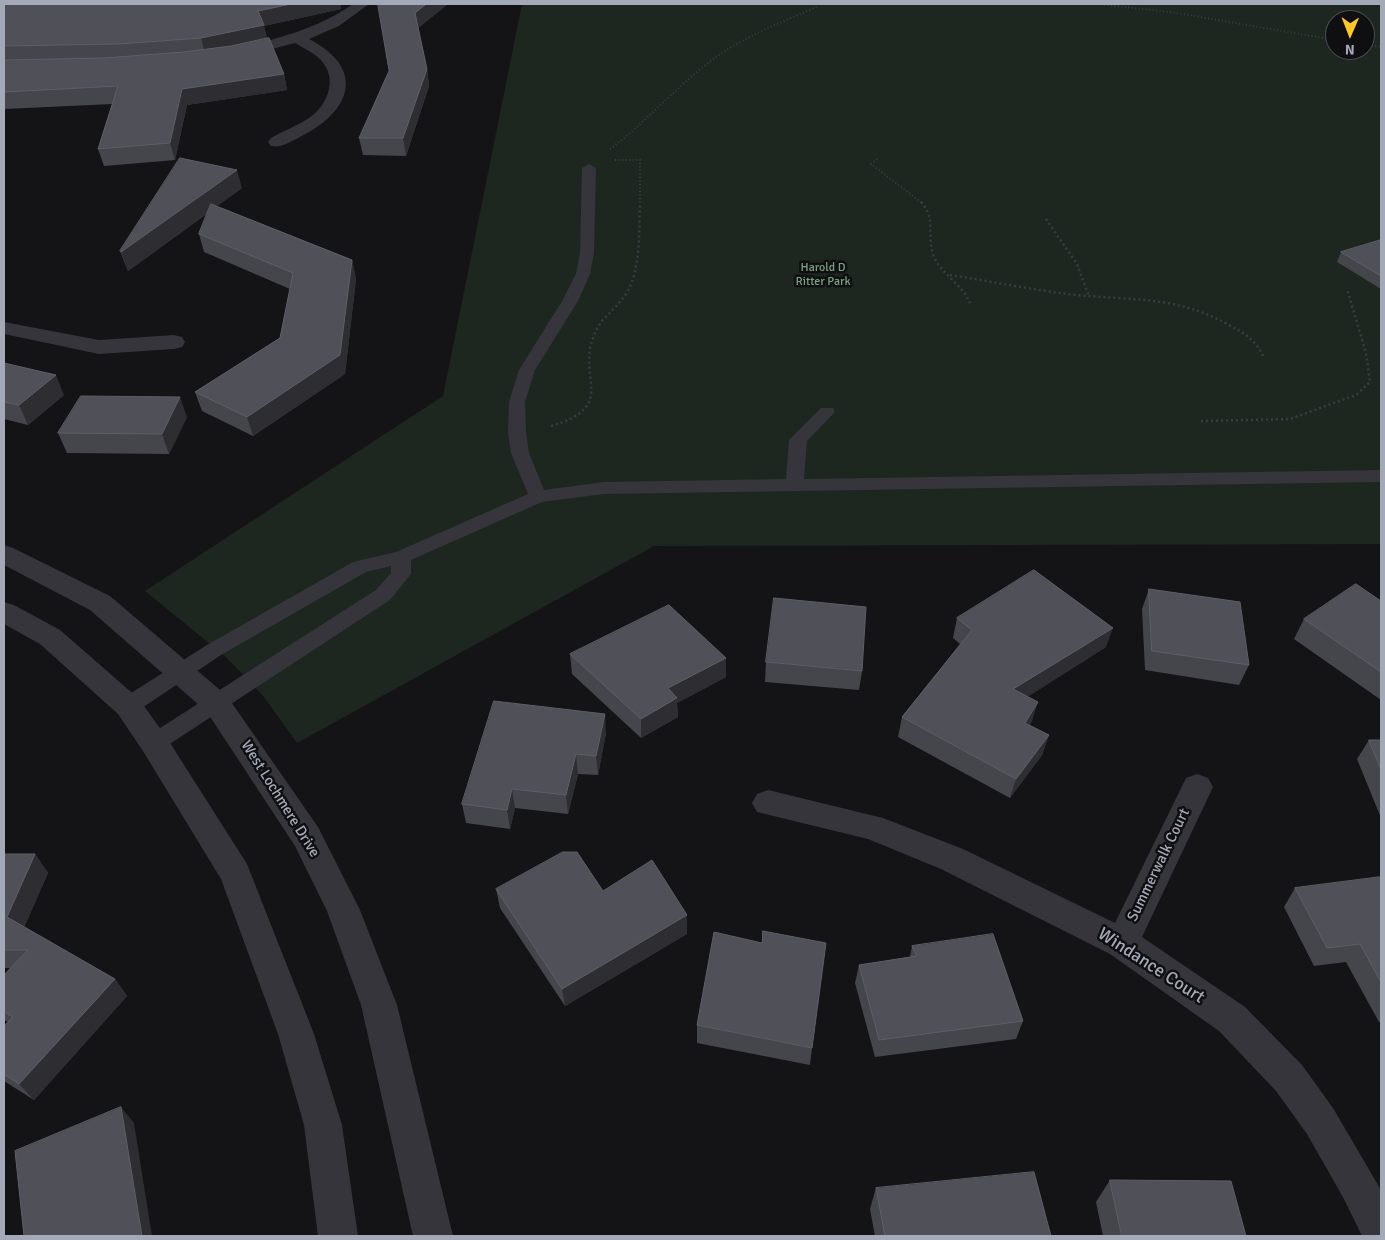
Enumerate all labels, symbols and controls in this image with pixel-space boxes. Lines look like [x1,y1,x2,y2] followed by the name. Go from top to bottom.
[1325,10,1375,60] north arrow
[1345,41,1355,58] text: N
[796,261,850,289] park label: Harold D Ritter Park
[237,737,323,861] street label: West Lochmere Drive
[1124,806,1194,924] street label: Summerwalk Court
[1094,923,1208,1009] street label: Windance Court

